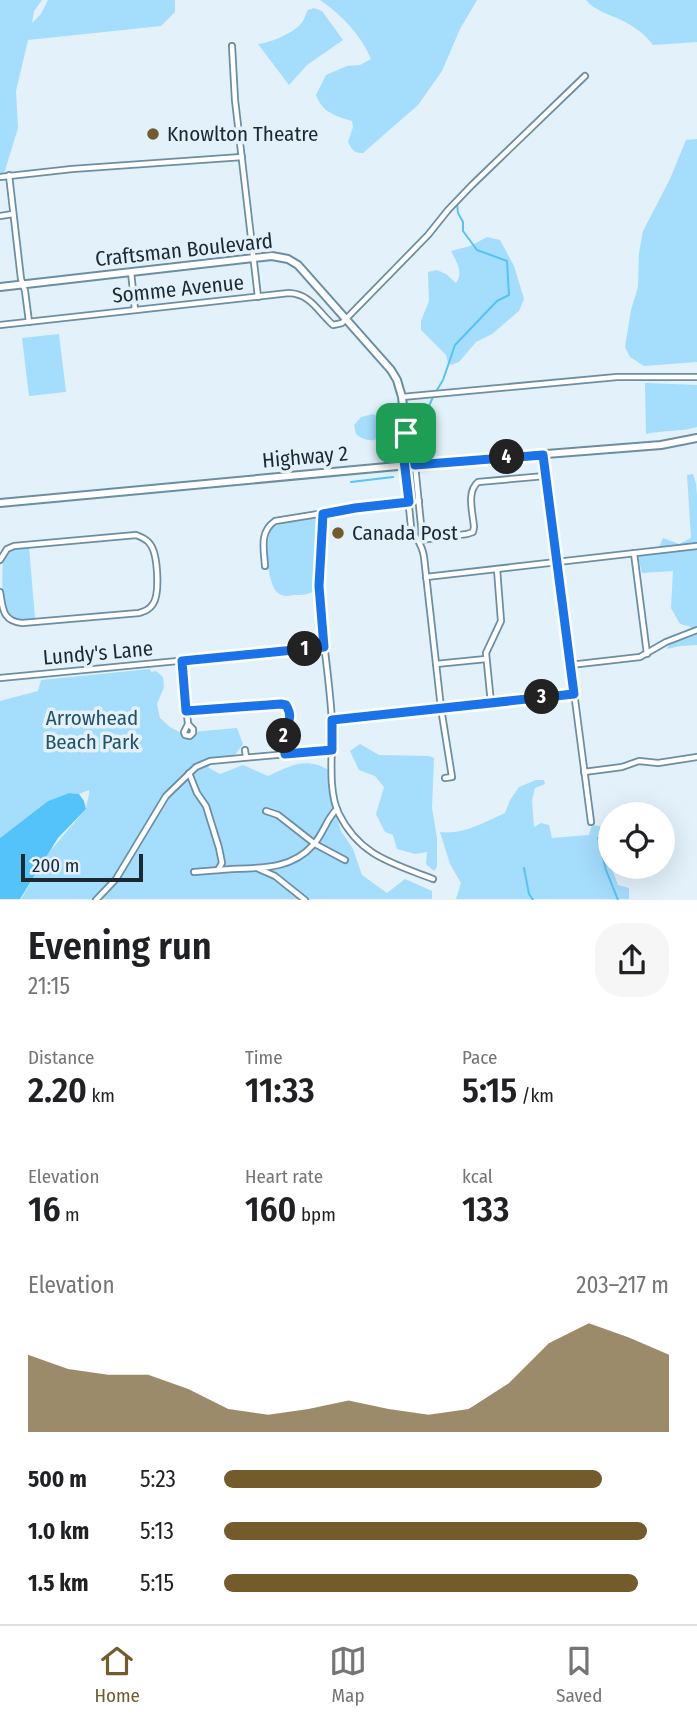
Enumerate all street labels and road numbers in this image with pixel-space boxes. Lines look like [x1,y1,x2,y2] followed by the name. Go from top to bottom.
[94,228,274,272] street label: Craftsman Boulevard
[111,269,245,309] street label: Somme Avenue
[261,440,349,474] street label: Highway 2
[42,635,154,671] street label: Lundy's Lane

